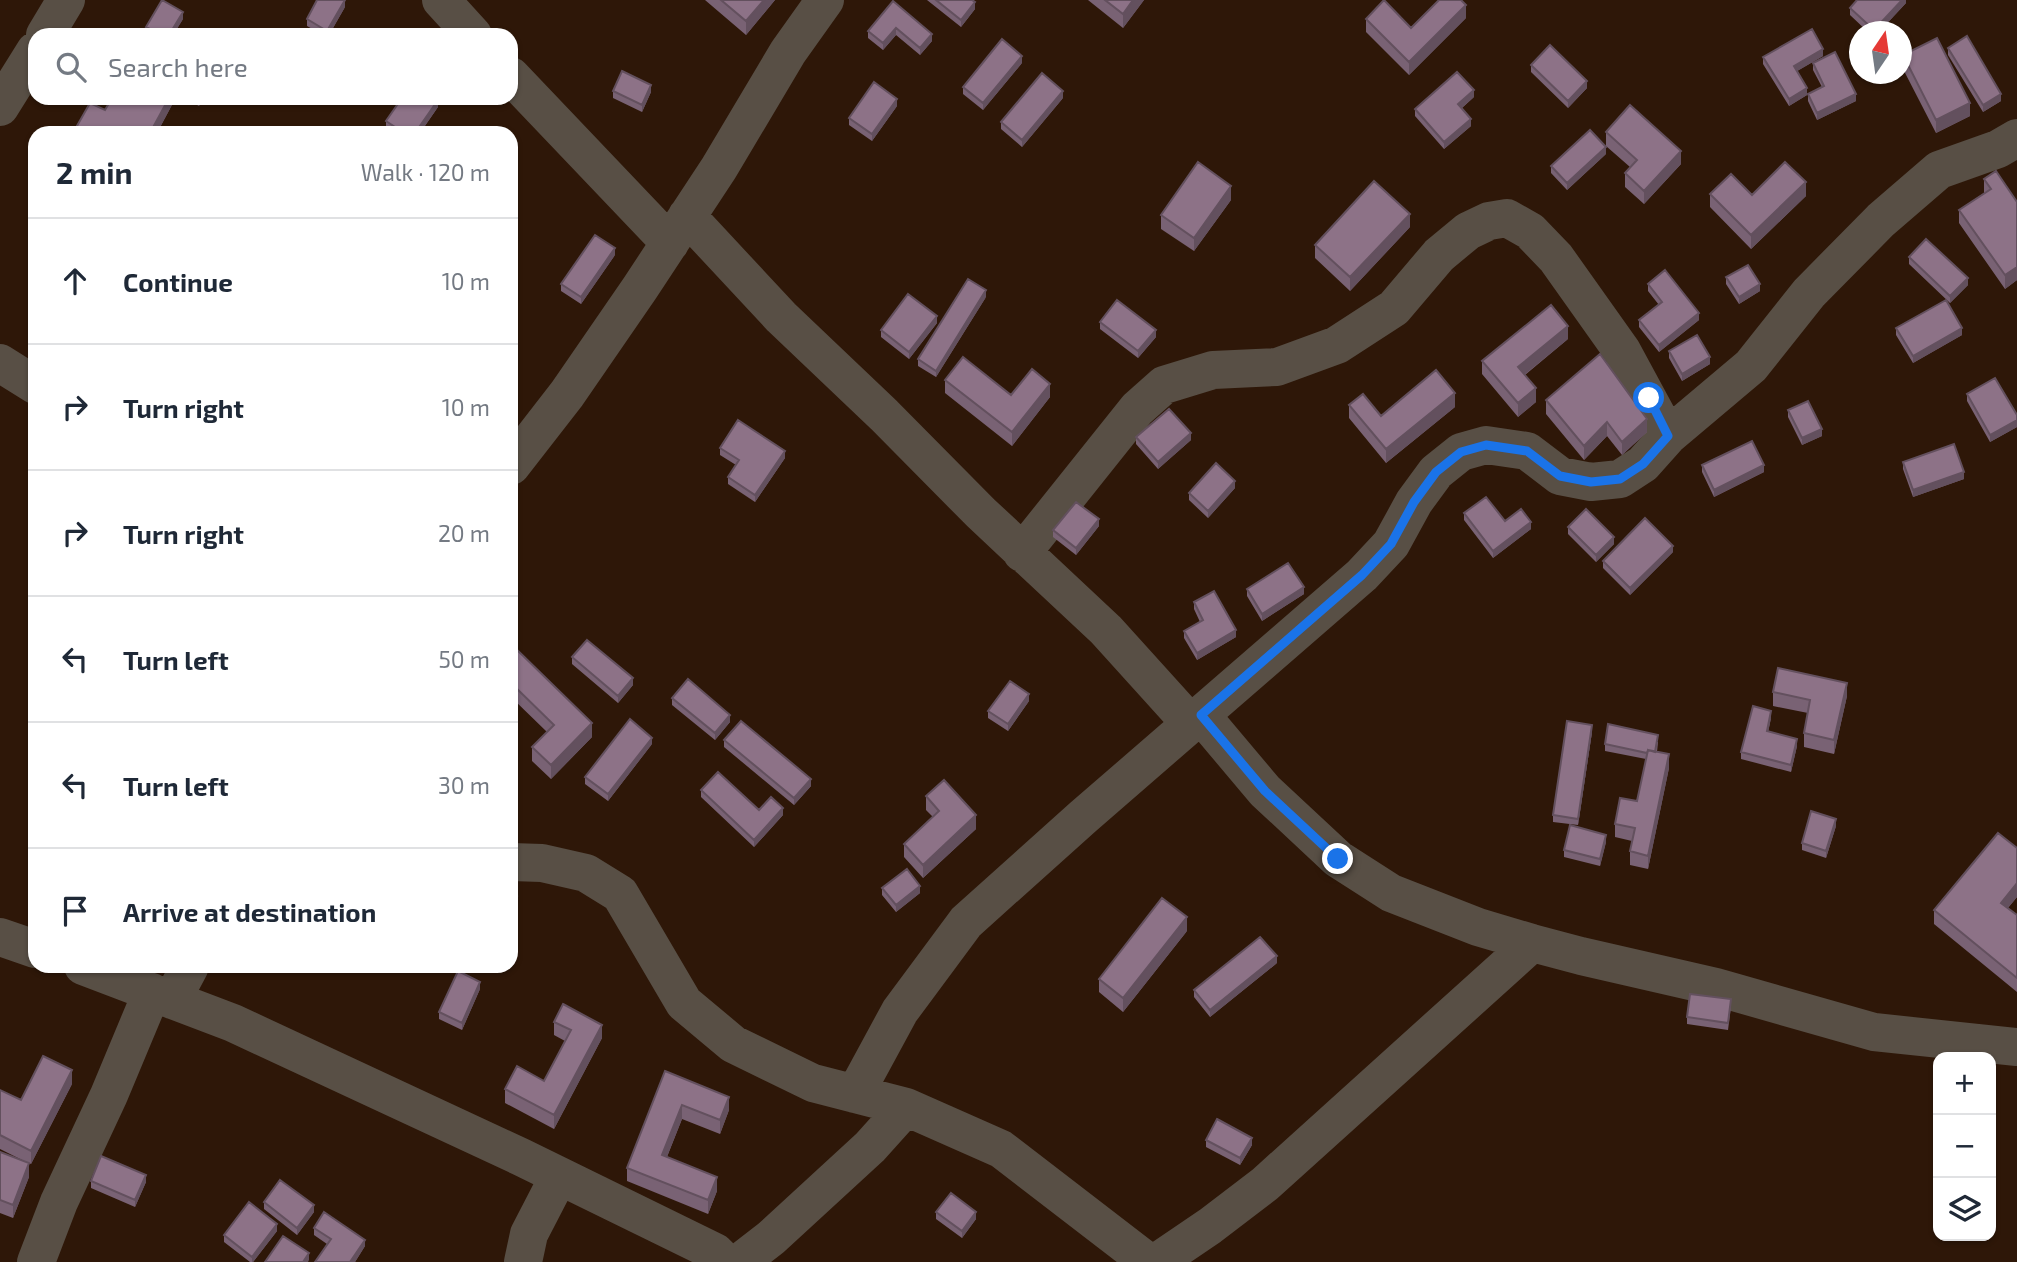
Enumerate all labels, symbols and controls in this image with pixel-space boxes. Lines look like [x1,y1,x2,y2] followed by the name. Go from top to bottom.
[1849,21,1912,84] north arrow
[28,28,518,105] search box
[52,48,90,86] icon: search
[108,51,248,82] text: Search here
[56,154,133,190] text: 2 min
[361,158,490,186] text: Walk · 120 m
[56,262,94,300] icon: ahead
[123,266,233,297] text: Continue
[442,267,490,295] text: 10 m
[1633,382,1664,413] route start
[56,388,94,426] icon: right
[123,392,244,423] text: Turn right
[442,393,490,421] text: 10 m
[56,514,94,552] icon: right
[123,518,244,549] text: Turn right
[438,519,490,547] text: 20 m
[56,640,94,678] icon: left
[123,644,229,675] text: Turn left
[439,645,490,673] text: 50 m
[56,766,94,804] icon: left
[123,770,229,801] text: Turn left
[438,771,490,799] text: 30 m
[1322,843,1353,874] route end
[56,892,94,930] icon: arrive
[123,896,376,927] text: Arrive at destination
[1933,1052,1996,1241] map controls
[1933,1052,1996,1115] button: +
[1933,1115,1996,1178] button: −
[1933,1178,1996,1241] button: layers

